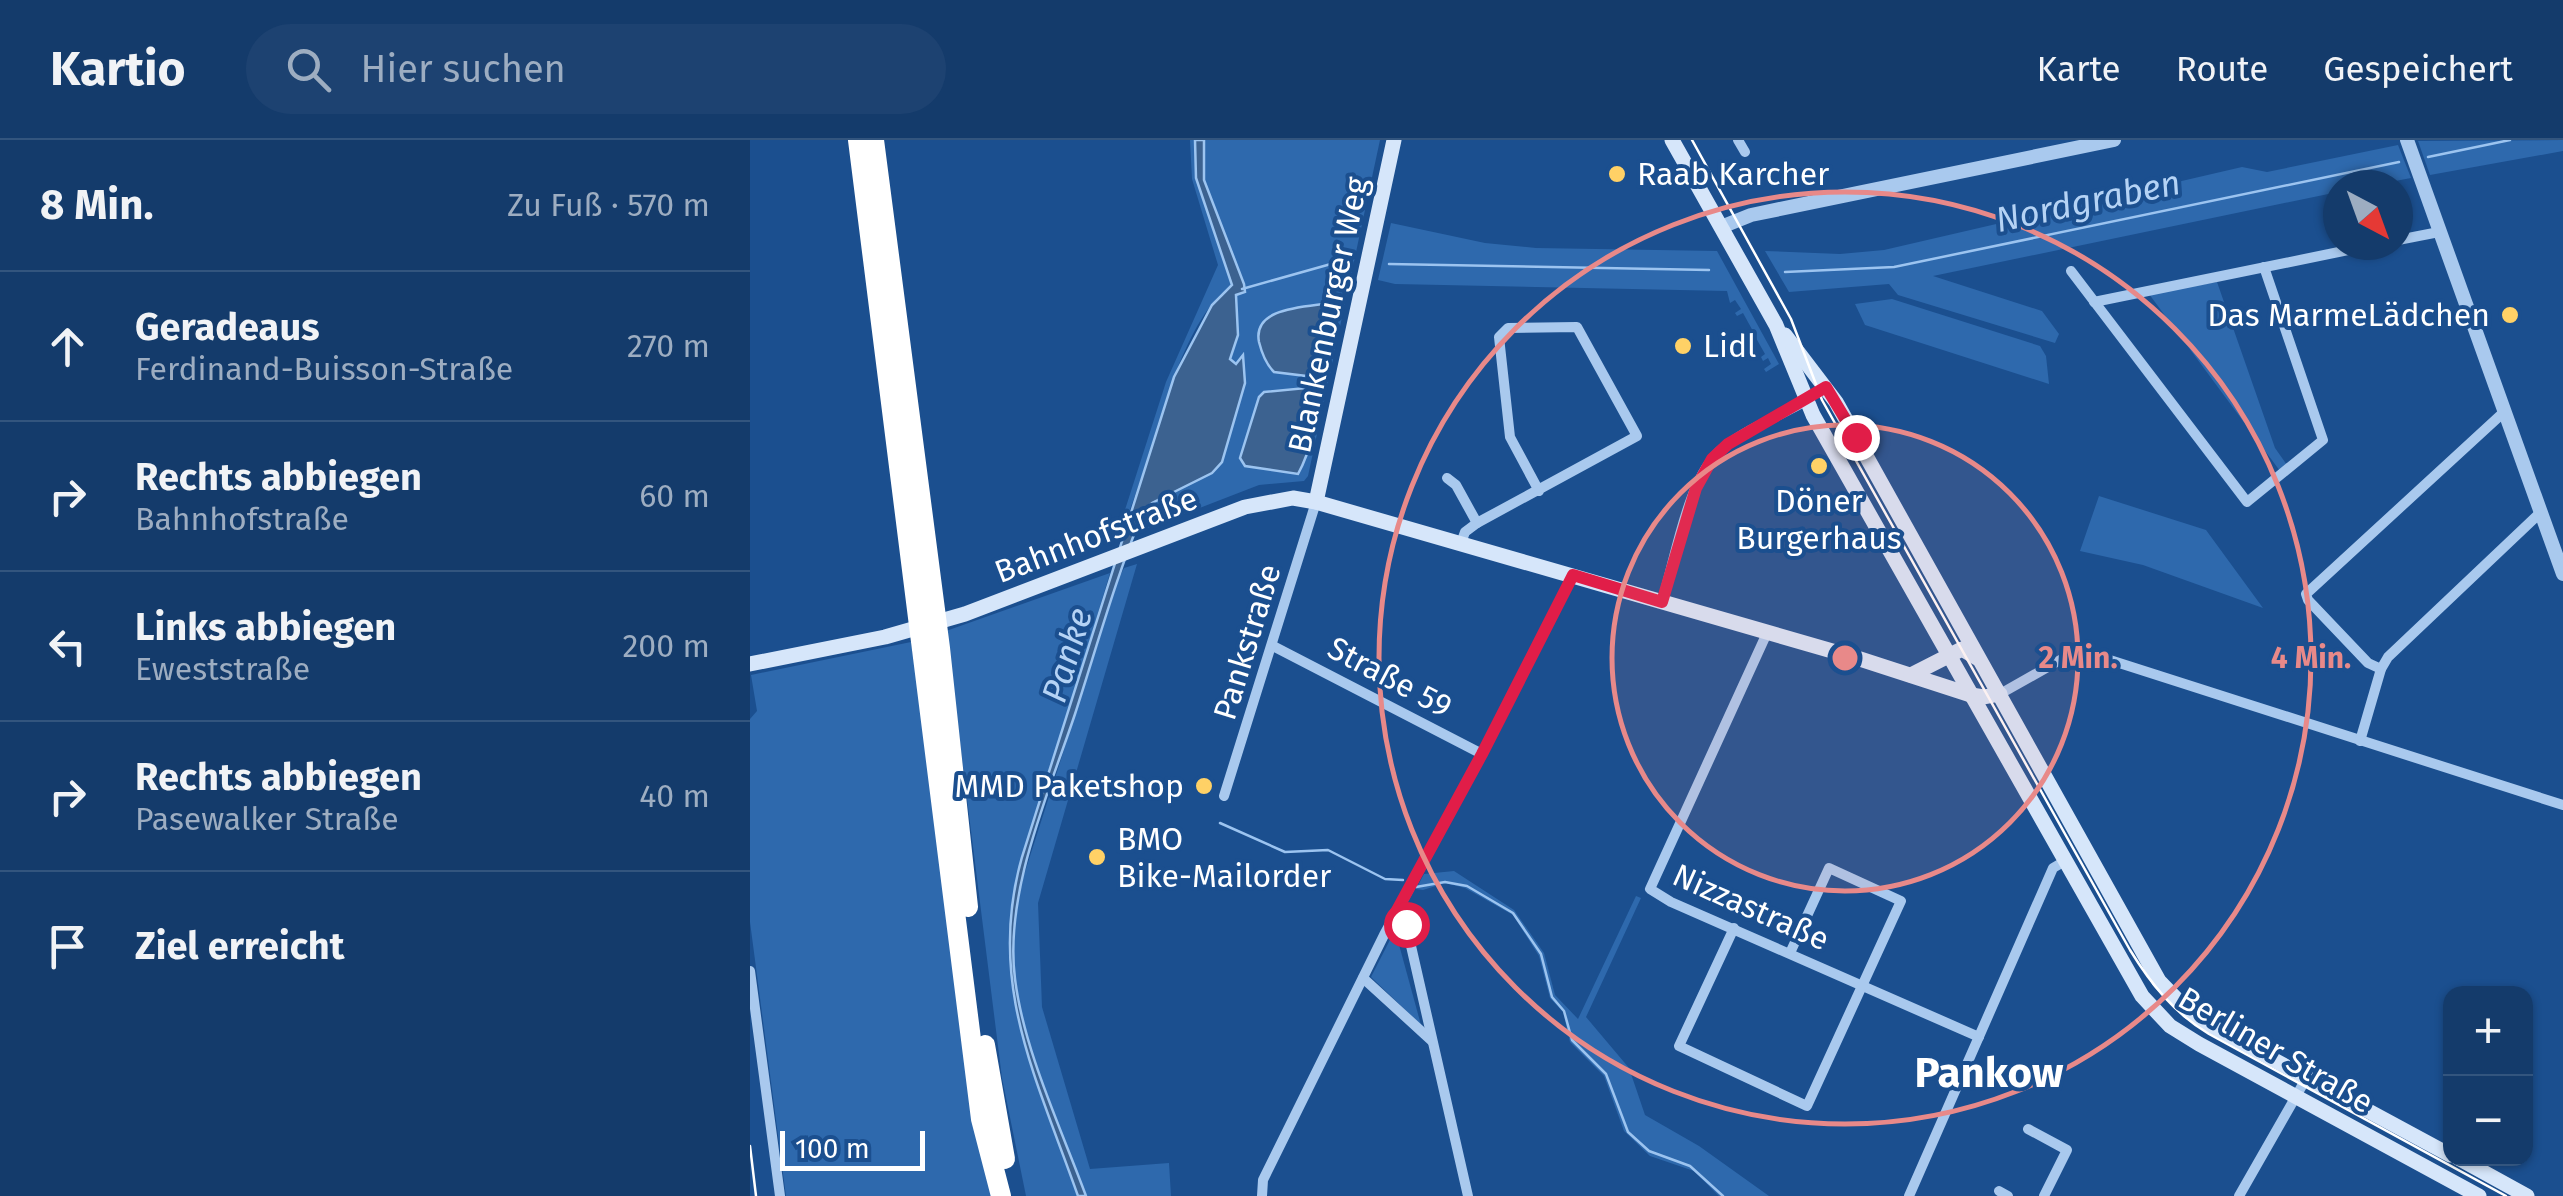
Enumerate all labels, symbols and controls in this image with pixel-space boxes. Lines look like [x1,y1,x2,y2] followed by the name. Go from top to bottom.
[246,24,946,114] search box
[50,40,186,98] text: Kartio
[281,42,336,97] icon: search
[361,46,566,92] text: Hier suchen
[2037,48,2121,90] text: Karte
[2176,48,2268,90] text: Route
[2323,48,2513,90] text: Gespeichert
[1637,155,1830,193] place label: Raab Karcher
[1992,161,2184,241] water label: Nordgraben
[1606,163,1628,185] marker: Raab Karcher
[2323,170,2413,260] north arrow
[1280,173,1376,456] street label: Blankenburger Weg
[40,180,154,230] text: 8 Min.
[507,186,710,224] text: Zu Fuß · 570 m
[2207,296,2490,334] place label: Das MarmeLädchen
[135,304,320,350] text: Geradeaus
[2499,304,2521,326] marker: Das MarmeLädchen
[40,319,95,374] icon: ahead
[627,327,710,365] text: 270 m
[1703,327,1756,365] place label: Lidl
[1672,335,1694,357] marker: Lidl
[135,350,513,388] text: Ferdinand-Buisson-Straße
[1834,415,1880,461] route end
[135,454,422,500] text: Rechts abbiegen
[1808,455,1830,477] marker: Döner Burgerhaus
[40,469,95,524] icon: right
[639,477,710,515] text: 60 m
[989,479,1203,591] street label: Bahnhofstraße
[1736,482,1902,557] place label: Döner Burgerhaus
[135,500,349,538] text: Bahnhofstraße
[1205,560,1289,724] street label: Pankstraße
[1033,603,1101,707] water label: Panke
[135,604,396,650] text: Links abbiegen
[40,619,95,674] icon: left
[623,627,710,665] text: 200 m
[1322,629,1458,725] street label: Straße 59
[1827,640,1863,676] centre of rings
[2038,640,2118,676] text: 2 Min.
[2271,640,2351,676] text: 4 Min.
[135,650,310,688] text: Eweststraße
[135,754,422,800] text: Rechts abbiegen
[954,767,1184,805] place label: MMD Paketshop
[40,769,95,824] icon: right
[1193,775,1215,797] marker: MMD Paketshop
[639,777,710,815] text: 40 m
[135,800,399,838] text: Pasewalker Straße
[1117,820,1332,895] place label: BMO Bike-Mailorder
[1086,846,1108,868] marker: BMO Bike-Mailorder
[1667,856,1835,958] street label: Nizzastraße
[1384,902,1430,948] route start
[40,919,95,974] icon: arrive
[135,923,344,969] text: Ziel erreicht
[2172,979,2380,1121] street label: Berliner Straße
[2443,986,2533,1166] map controls
[2443,986,2533,1076] button: +
[1915,1048,2064,1098] district label: Pankow
[2443,1076,2533,1166] button: −
[780,1126,925,1170] scale bar
[795,1132,870,1165] text: 100 m

